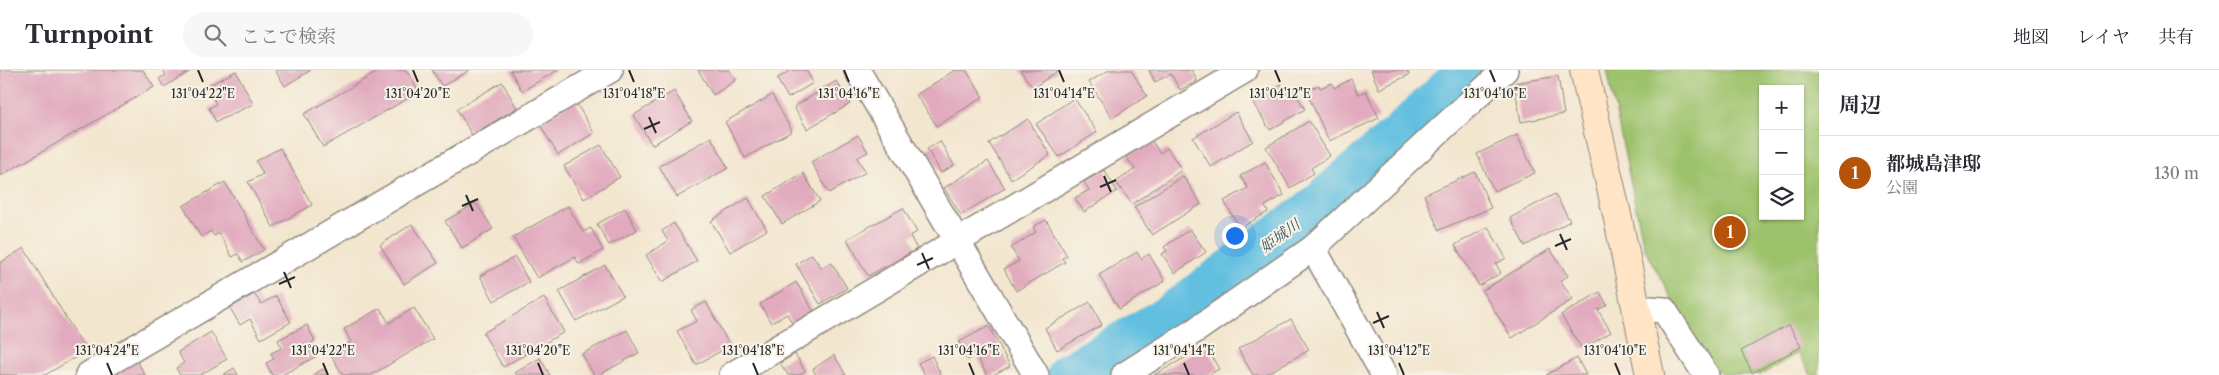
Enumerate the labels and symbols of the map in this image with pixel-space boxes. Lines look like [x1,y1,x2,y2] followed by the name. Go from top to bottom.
[171,86,235,101] text: 131°04'22"E
[386,86,450,101] text: 131°04'20"E
[603,86,665,101] text: 131°04'18"E
[818,86,880,101] text: 131°04'16"E
[1033,86,1095,101] text: 131°04'14"E
[1249,86,1311,101] text: 131°04'12"E
[1464,86,1526,101] text: 131°04'10"E
[1714,213,1746,251] pin: 1
[1256,214,1305,257] water label: 姫城川
[1222,223,1248,249] your location
[75,343,139,358] text: 131°04'24"E
[291,343,355,358] text: 131°04'22"E
[506,343,570,358] text: 131°04'20"E
[722,343,784,358] text: 131°04'18"E
[938,343,1000,358] text: 131°04'16"E
[1153,343,1215,358] text: 131°04'14"E
[1368,343,1430,358] text: 131°04'12"E
[1584,343,1646,358] text: 131°04'10"E

